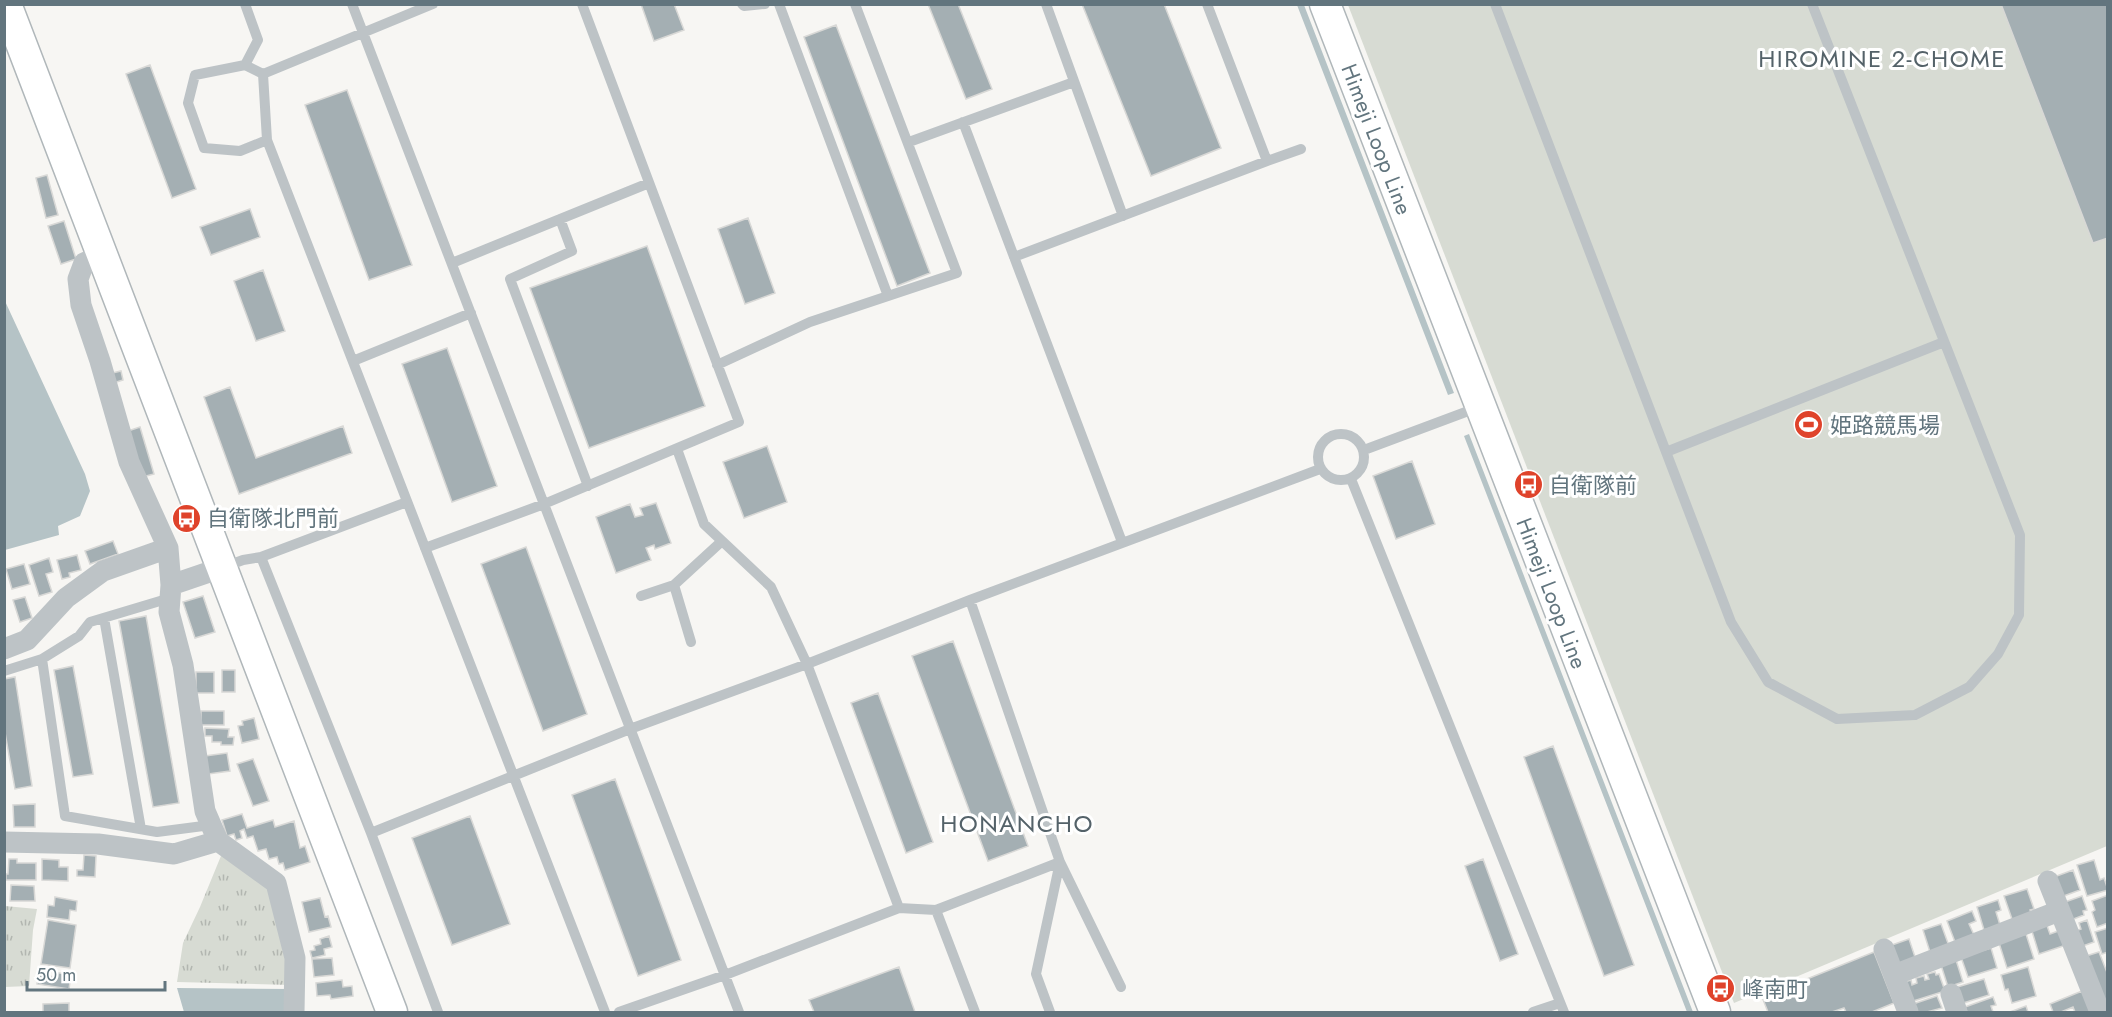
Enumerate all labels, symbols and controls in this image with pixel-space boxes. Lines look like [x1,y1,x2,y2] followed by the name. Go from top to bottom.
[1758,41,2006,76] district label: HIROMINE 2-CHOME
[1334,59,1420,219] street label: Himeji Loop Line
[1793,409,1825,441] sports icon: 姫路競馬場
[1830,409,1940,441] place label: 姫路競馬場
[1512,469,1544,501] bus stop icon: 自衛隊前
[1549,469,1637,501] place label: 自衛隊前
[170,502,202,534] bus stop icon: 自衛隊北門前
[207,502,339,534] place label: 自衛隊北門前
[1509,513,1595,673] street label: Himeji Loop Line
[940,806,1094,841] district label: HONANCHO
[27,954,165,992] scale bar
[36,962,76,988] text: 50 m
[1705,973,1737,1005] bus stop icon: 峰南町
[1742,973,1808,1005] place label: 峰南町

